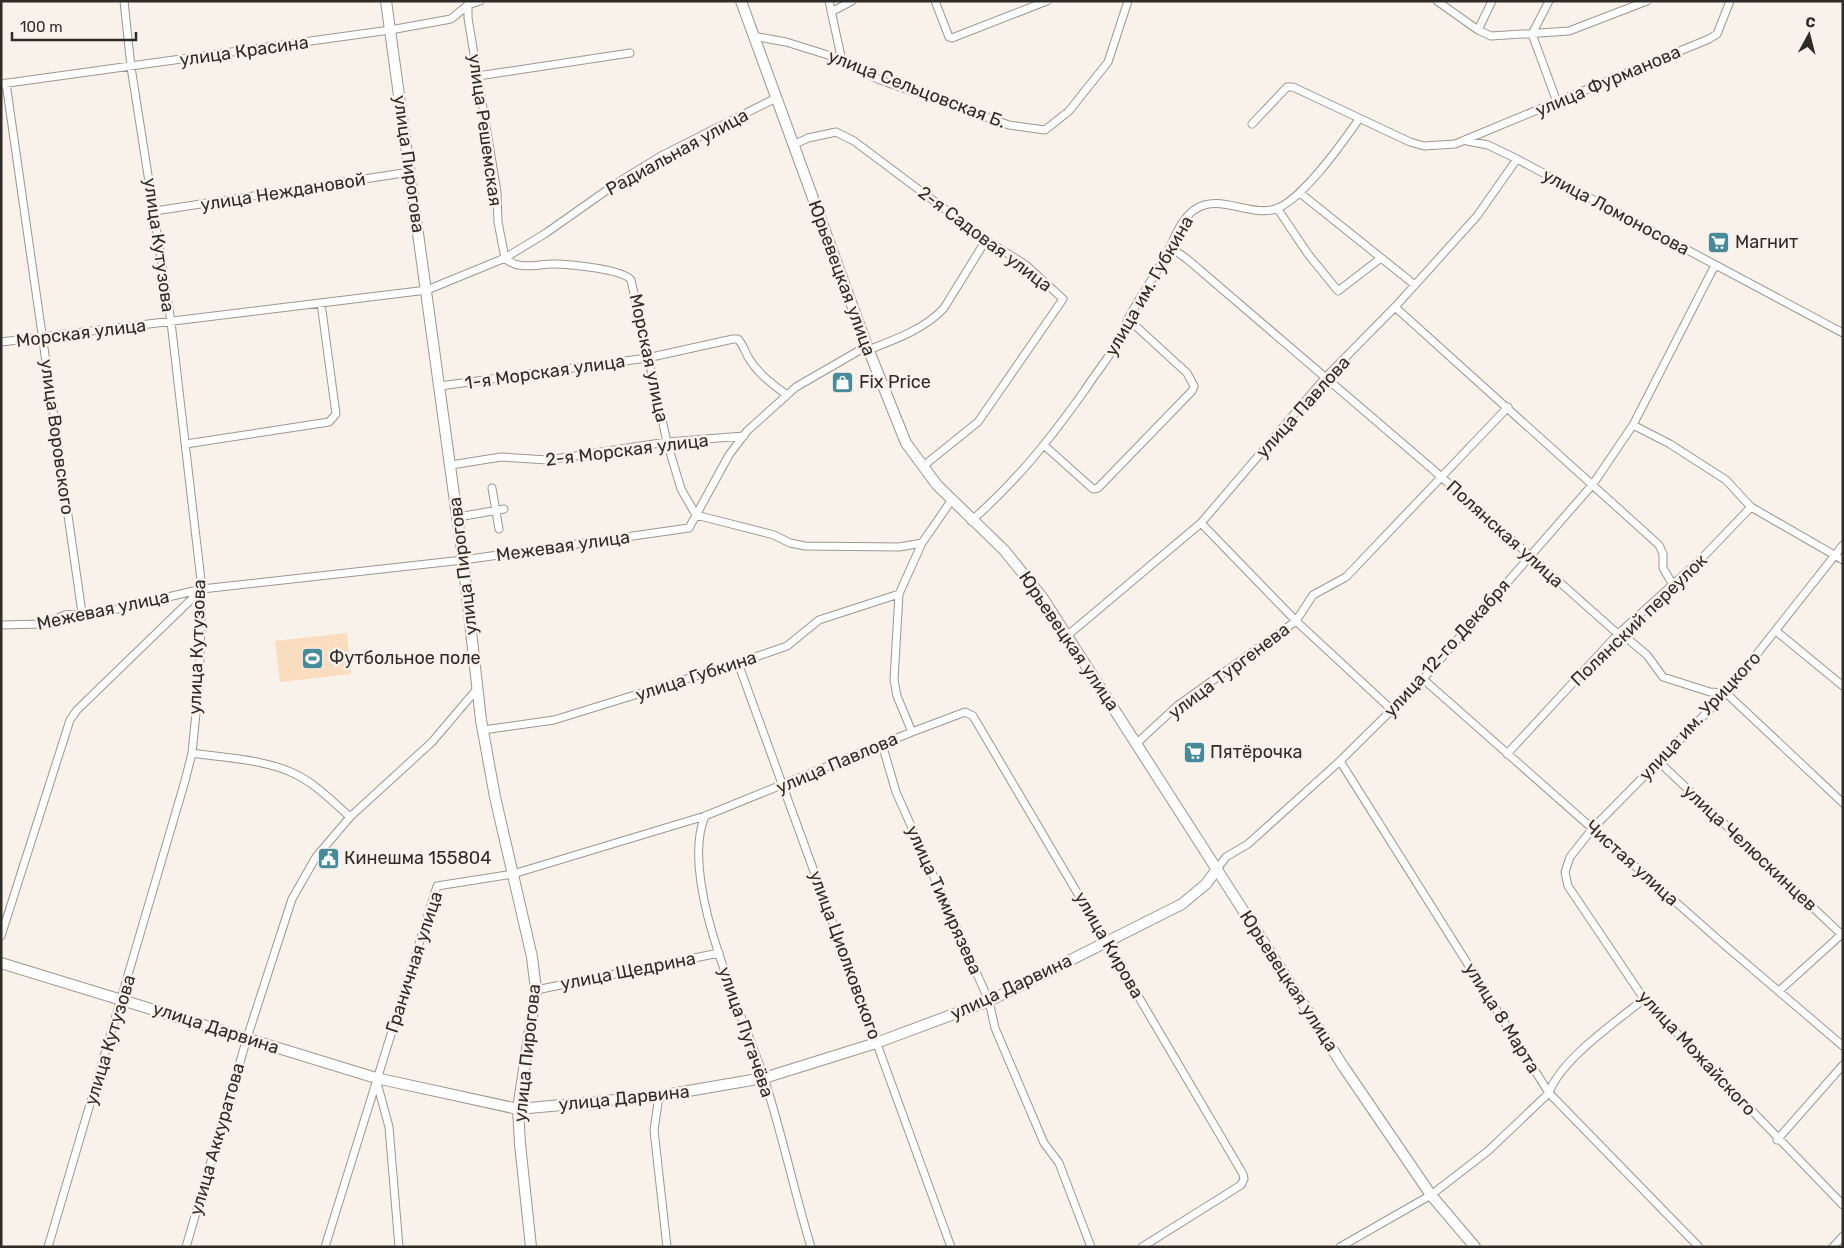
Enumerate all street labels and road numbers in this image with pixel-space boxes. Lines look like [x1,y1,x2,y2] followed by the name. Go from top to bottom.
[178,31,310,71] street label: улица Красина
[1532,40,1684,122] street label: улица Фурманова
[825,45,1009,133] street label: улица Сельцовская Б.
[463,52,507,208] street label: улица Решемская
[388,94,430,234] street label: улица Пирогова
[602,104,752,200] street label: Радиальная улица
[1539,164,1693,260] street label: улица Ломоносова
[199,168,367,216] street label: улица Неждановой
[139,176,179,314] street label: улица Кутузова
[914,181,1056,297] street label: 2-я Садовая улица
[804,197,880,359] street label: Юрьевецкая улица
[1100,212,1198,360] street label: улица им. Губкина
[625,292,673,424] street label: Морская улица
[15,314,147,352] street label: Морская улица
[464,350,626,394] street label: 1-я Морская улица
[1251,351,1355,463] street label: улица Павлова
[35,358,79,516] street label: улица Воровского
[544,429,710,471] street label: 2-я Морская улица
[1442,476,1568,592] street label: Полянская улица
[444,496,482,636] street label: улица Пирогова
[495,526,631,566] street label: Межевая улица
[1566,549,1712,691] street label: Полянский переулок
[1014,567,1124,715] street label: Юрьевецкая улица
[1379,574,1515,722] street label: улица 12-го Декабря
[184,579,210,715] street label: улица Кутузова
[35,585,171,635] street label: Межевая улица
[1164,618,1294,724] street label: улица Тургенева
[633,646,759,706] street label: улица Губкина
[1634,647,1766,785] street label: улица им. Урицкого
[773,728,901,798] street label: улица Павлова
[1678,780,1822,916] street label: улица Челюскинцев
[1581,815,1683,911] street label: Чистая улица
[901,822,987,978] street label: улица Тимирязева
[804,868,886,1042] street label: улица Циолковского
[1070,888,1148,1002] street label: улица Кирова
[381,889,447,1035] street label: Граничная улица
[1235,906,1343,1056] street label: Юрьевецкая улица
[559,947,697,995] street label: улица Щедрина
[947,949,1075,1025] street label: улица Дарвина
[1459,959,1545,1077] street label: улица 8 Марта
[713,964,779,1100] street label: улица Пугачёва
[80,972,140,1108] street label: улица Кутузова
[509,983,545,1123] street label: улица Пирогова
[1633,986,1761,1120] street label: улица Можайского
[150,997,282,1059] street label: улица Дарвина
[185,1060,249,1218] street label: улица Аккуратова
[557,1080,691,1116] street label: улица Дарвина

